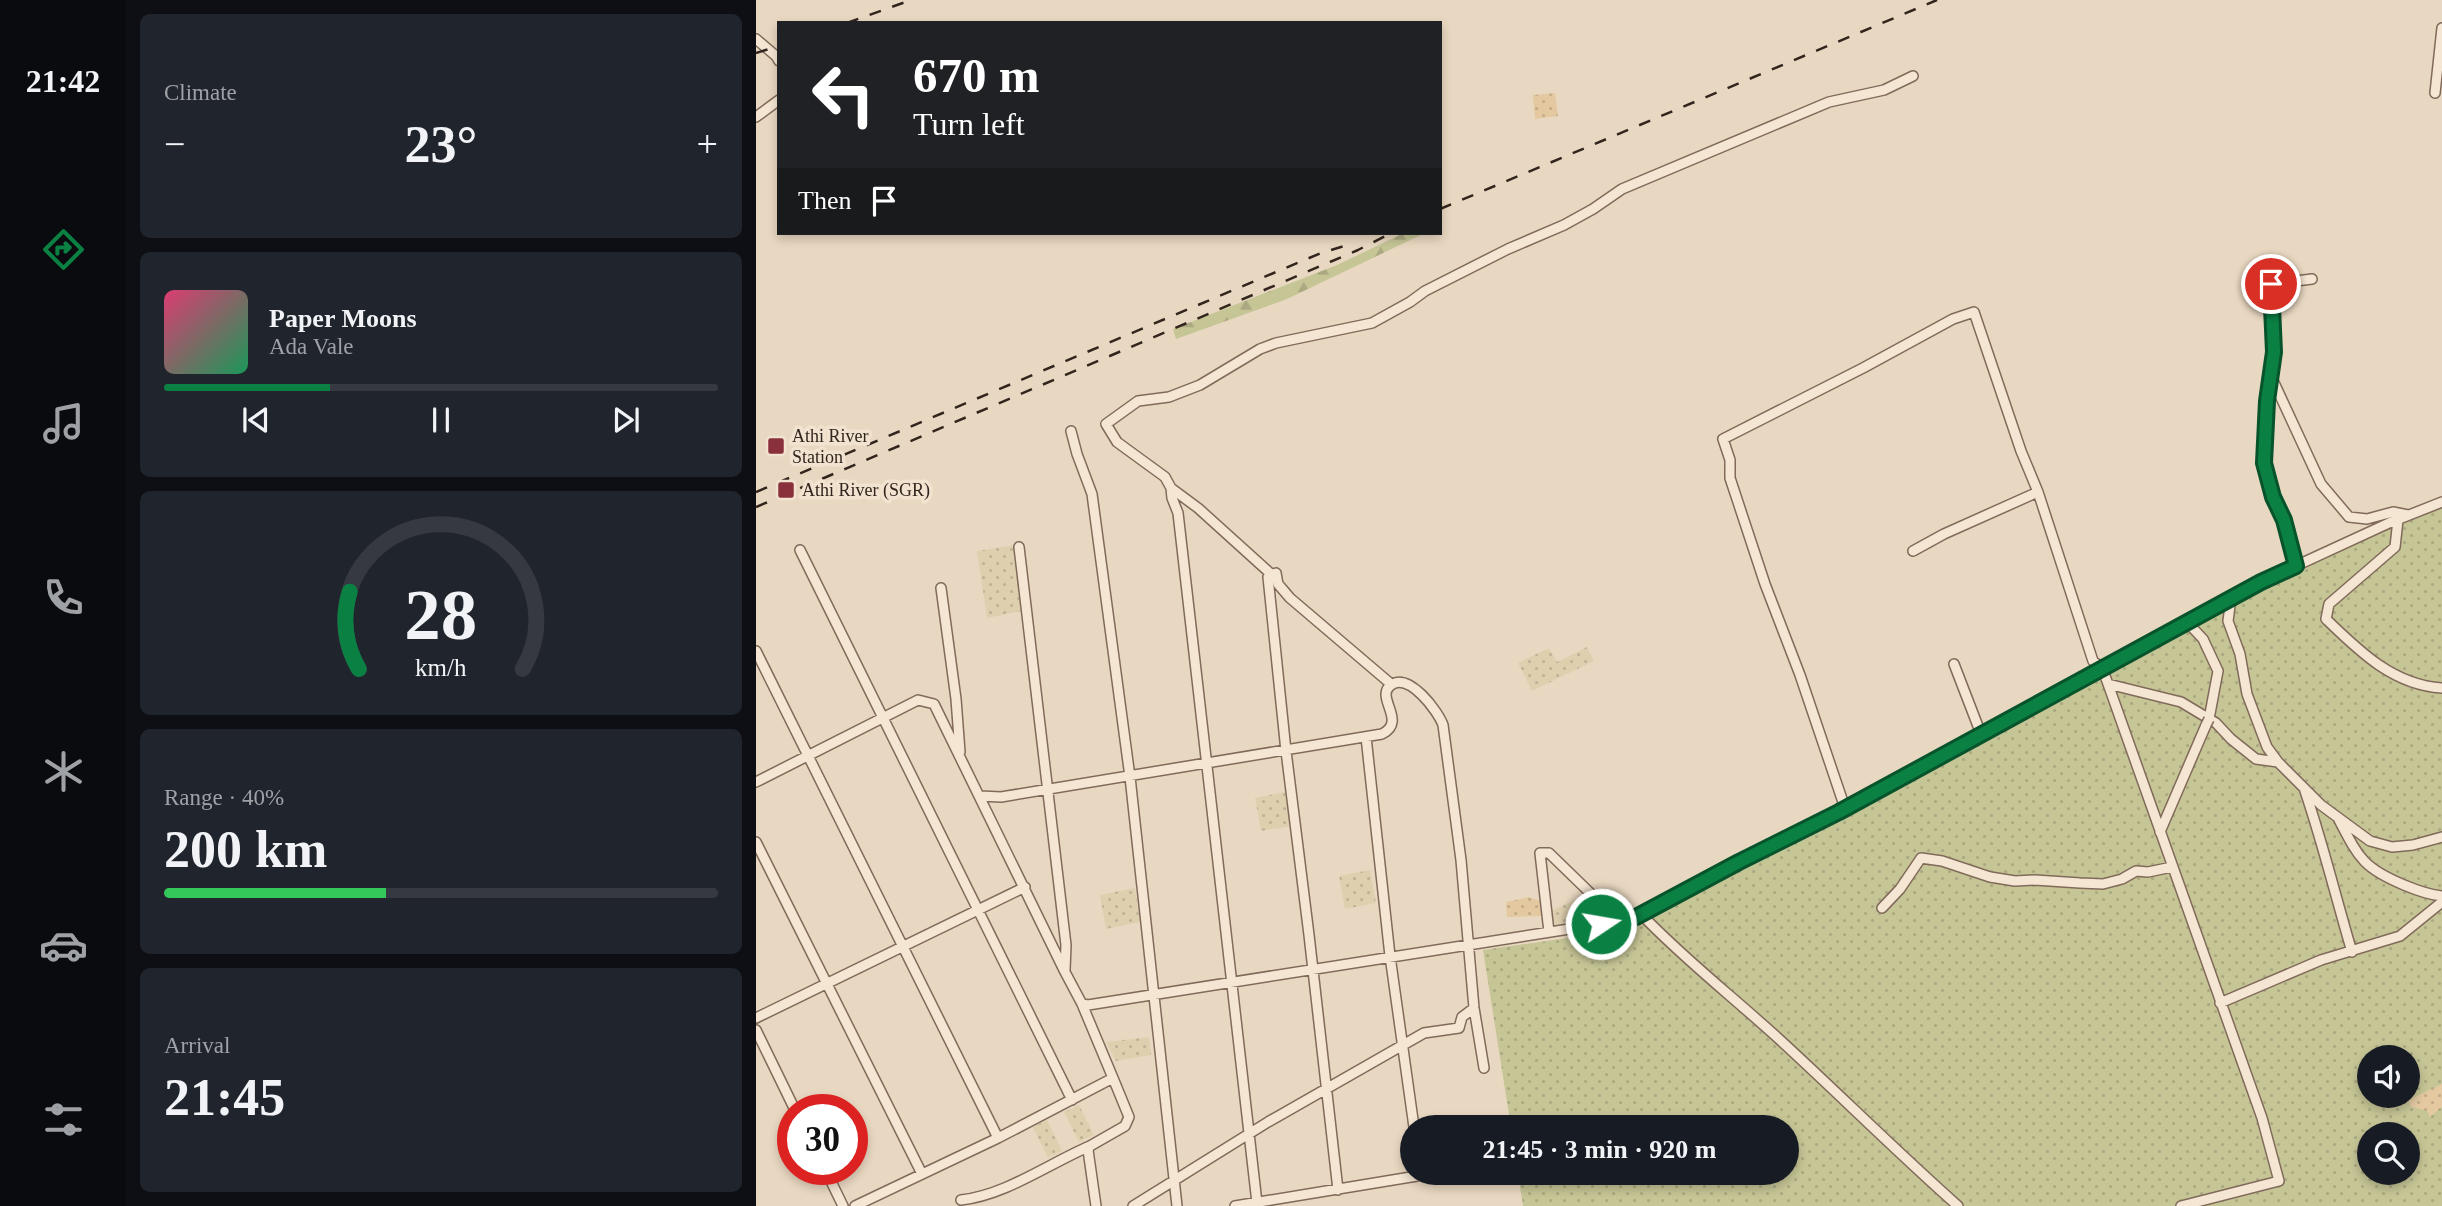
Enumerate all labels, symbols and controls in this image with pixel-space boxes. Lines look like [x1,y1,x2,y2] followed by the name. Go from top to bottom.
[913,48,1040,103] text: 670 m
[798,49,889,140] icon: left
[26,63,100,99] text: 21:42
[164,80,237,105] text: Climate
[913,106,1025,142] text: Turn left
[405,116,477,173] text: 23°
[164,123,185,165] text: −
[697,123,718,165] text: +
[865,182,903,220] icon: arrive
[798,186,851,215] text: Then
[39,225,88,274] icon: directions
[2241,254,2301,314] pin
[2252,265,2290,303] icon: arrive
[269,304,417,333] text: Paper Moons
[269,334,354,359] text: Ada Vale
[39,399,88,448] icon: music
[237,401,275,439] icon: previous
[422,401,460,439] icon: pause
[607,401,645,439] icon: next
[792,426,869,467] place label: Athi River Station
[766,436,786,456] marker: Athi River Station
[776,480,796,500] marker: Athi River (SGR)
[802,480,930,501] place label: Athi River (SGR)
[39,573,88,622] icon: phone
[405,574,477,655] text: 28
[415,654,467,681] text: km/h
[39,747,88,796] icon: climate
[164,785,284,810] text: Range · 40%
[164,821,327,878] text: 200 km
[1564,887,1638,961] position arrow
[39,921,88,970] icon: car
[164,1033,230,1058] text: Arrival
[2357,1045,2420,1185] map controls
[2357,1045,2420,1108] button: sound
[164,1069,285,1126] text: 21:45
[777,1094,868,1185] speed limit sign: 30
[39,1095,88,1144] icon: filters
[2357,1122,2420,1185] button: search
[1483,1135,1717,1164] text: 21:45 · 3 min · 920 m

